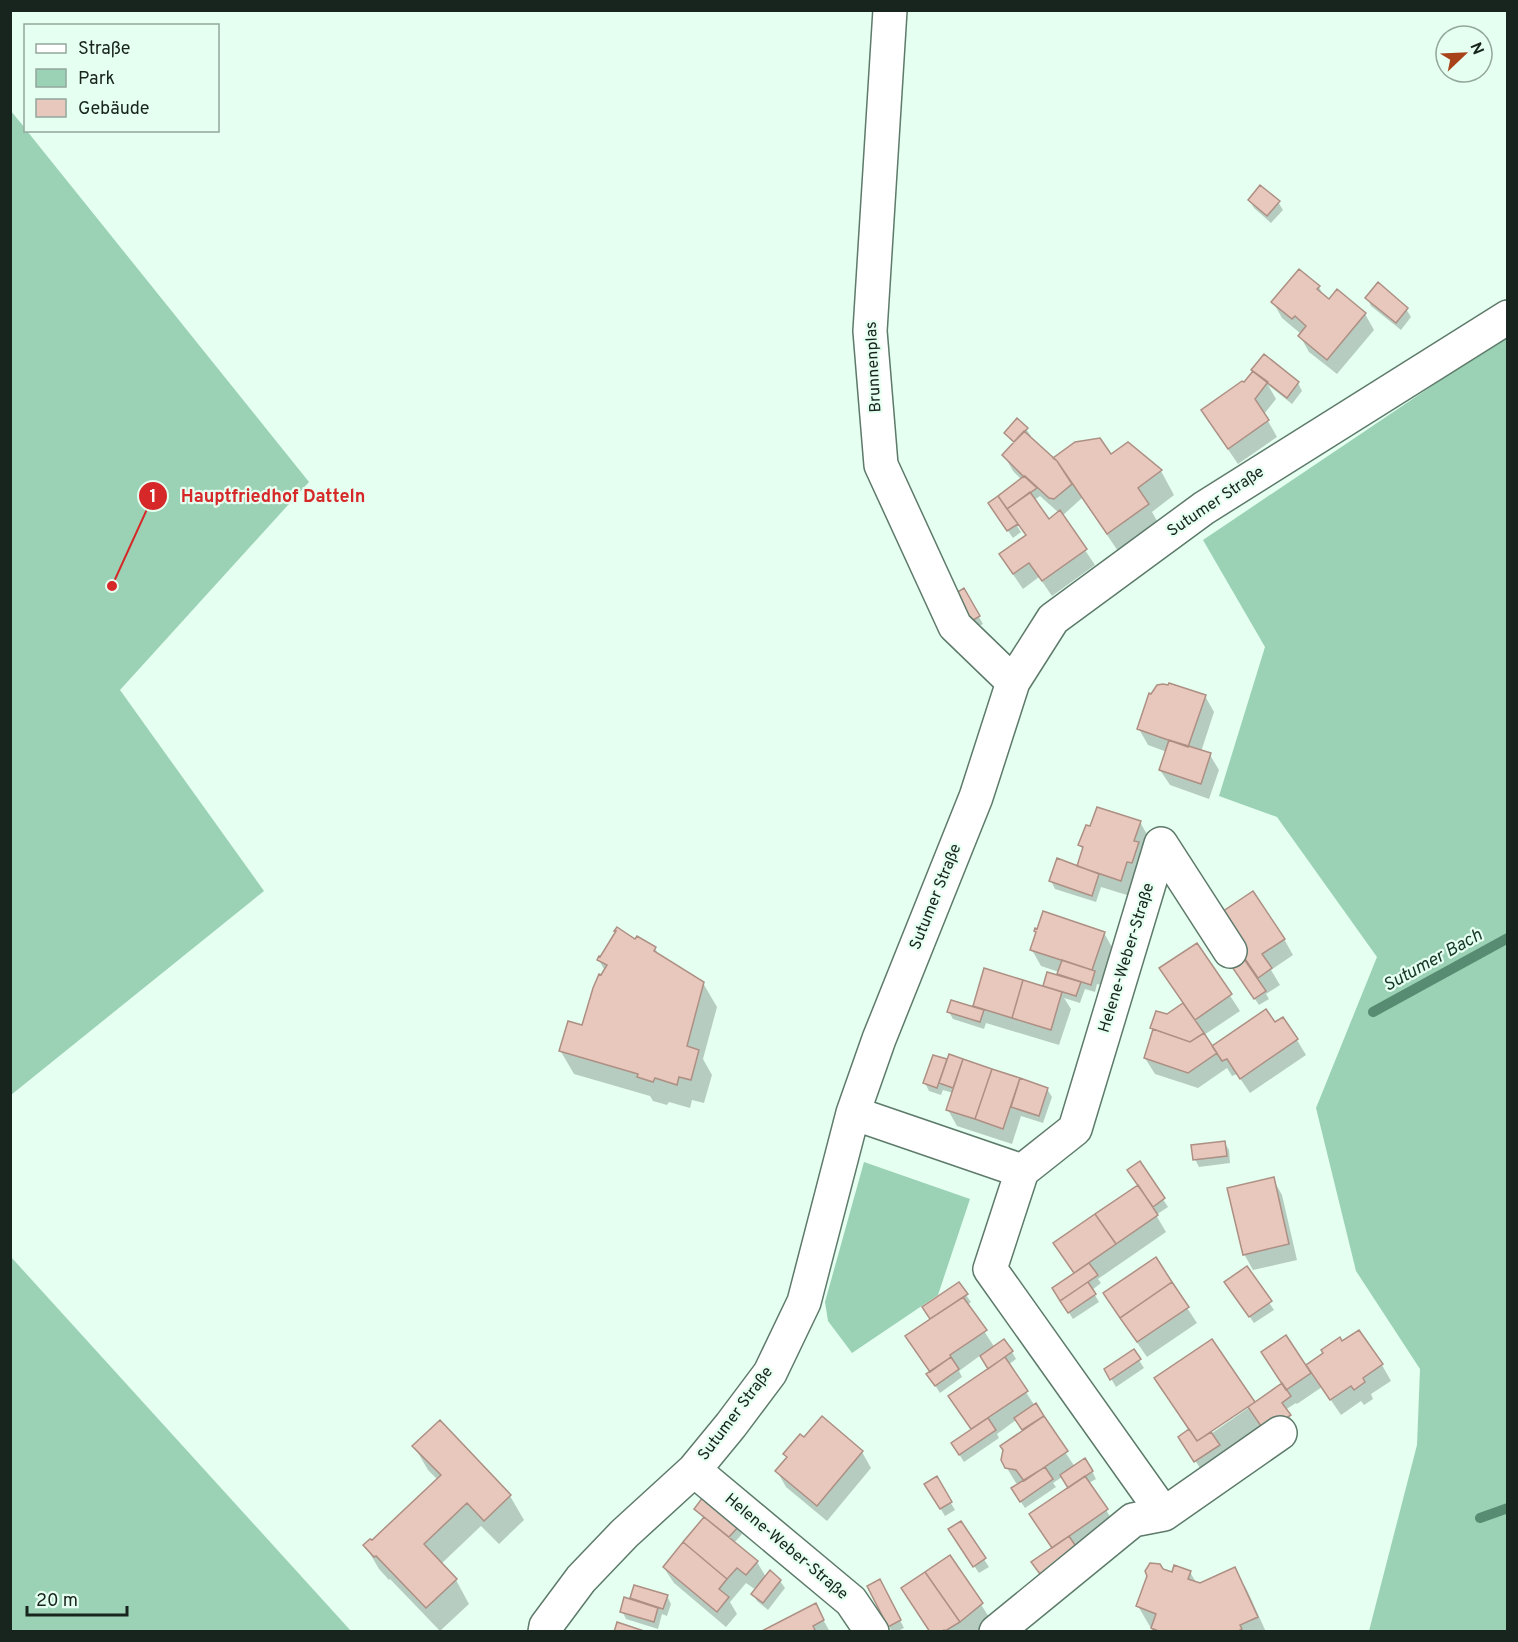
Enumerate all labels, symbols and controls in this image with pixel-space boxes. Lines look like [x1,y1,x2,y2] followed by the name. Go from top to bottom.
[24,24,219,132] legend
[1434,24,1494,84] north arrow
[78,38,130,61] text: Straße
[1465,40,1487,58] text: N
[78,68,115,91] text: Park
[78,98,150,121] text: Gebäude
[862,321,886,413] street label: Brunnenplas
[1164,462,1268,542] street label: Sutumer Straße
[138,478,377,514] callout: Hauptfriedhof Datteln
[149,486,157,509] text: 1
[181,486,365,509] text: Hauptfriedhof Datteln
[906,841,966,953] street label: Sutumer Straße
[1095,881,1159,1035] street label: Helene-Weber-Straße
[1379,924,1487,998] water label: Sutumer Bach
[694,1363,778,1465] street label: Sutumer Straße
[720,1489,852,1605] street label: Helene-Weber-Straße
[27,1579,128,1617] scale bar
[36,1590,78,1613] text: 20 m

